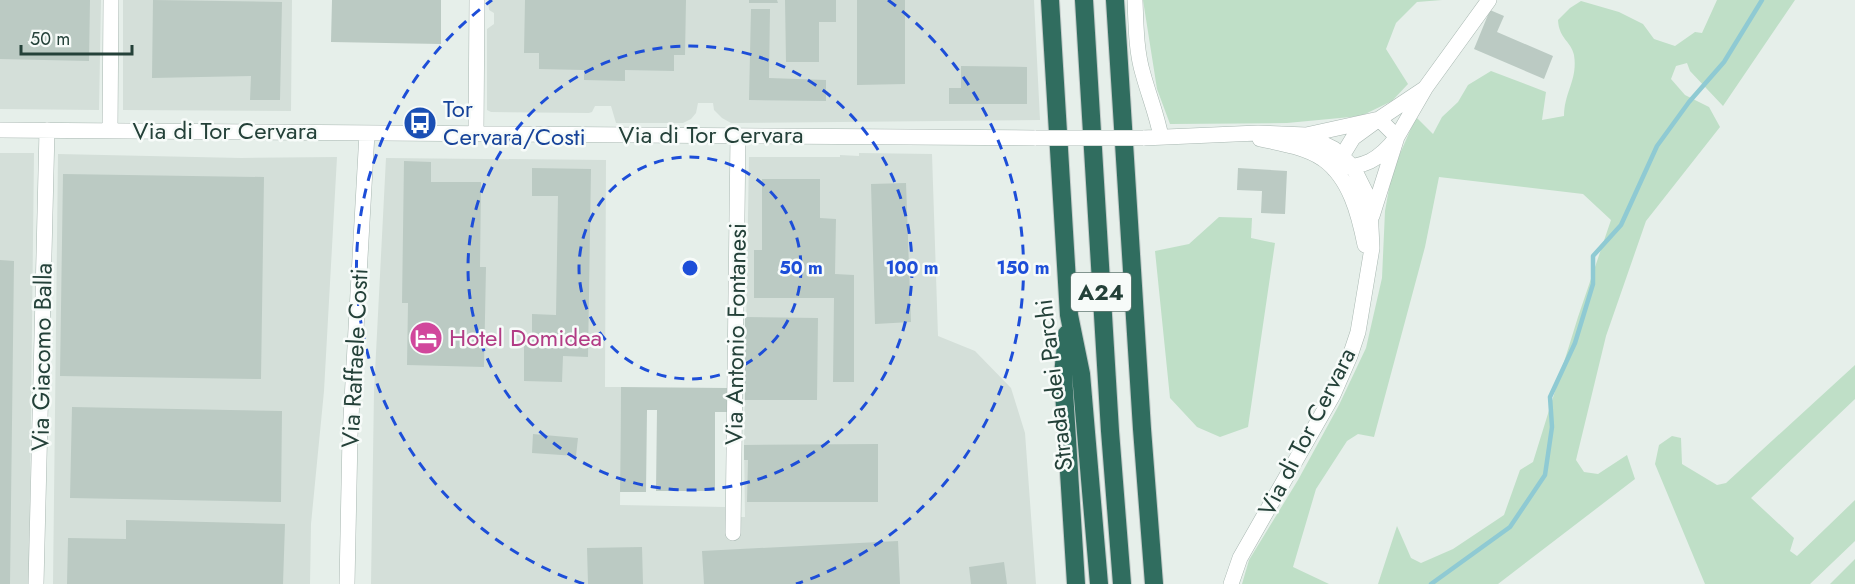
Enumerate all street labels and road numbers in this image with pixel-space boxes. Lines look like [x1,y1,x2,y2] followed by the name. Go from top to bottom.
[133,113,317,148] street label: Via di Tor Cervara
[619,117,803,152] street label: Via di Tor Cervara
[716,222,755,445] street label: Via Antonio Fontanesi
[22,263,61,451] street label: Via Giacomo Balla
[332,267,377,449] street label: Via Raffaele Costi
[1071,273,1131,311] road number: A24
[1026,297,1081,473] street label: Strada dei Parchi
[1249,341,1364,522] street label: Via di Tor Cervara

